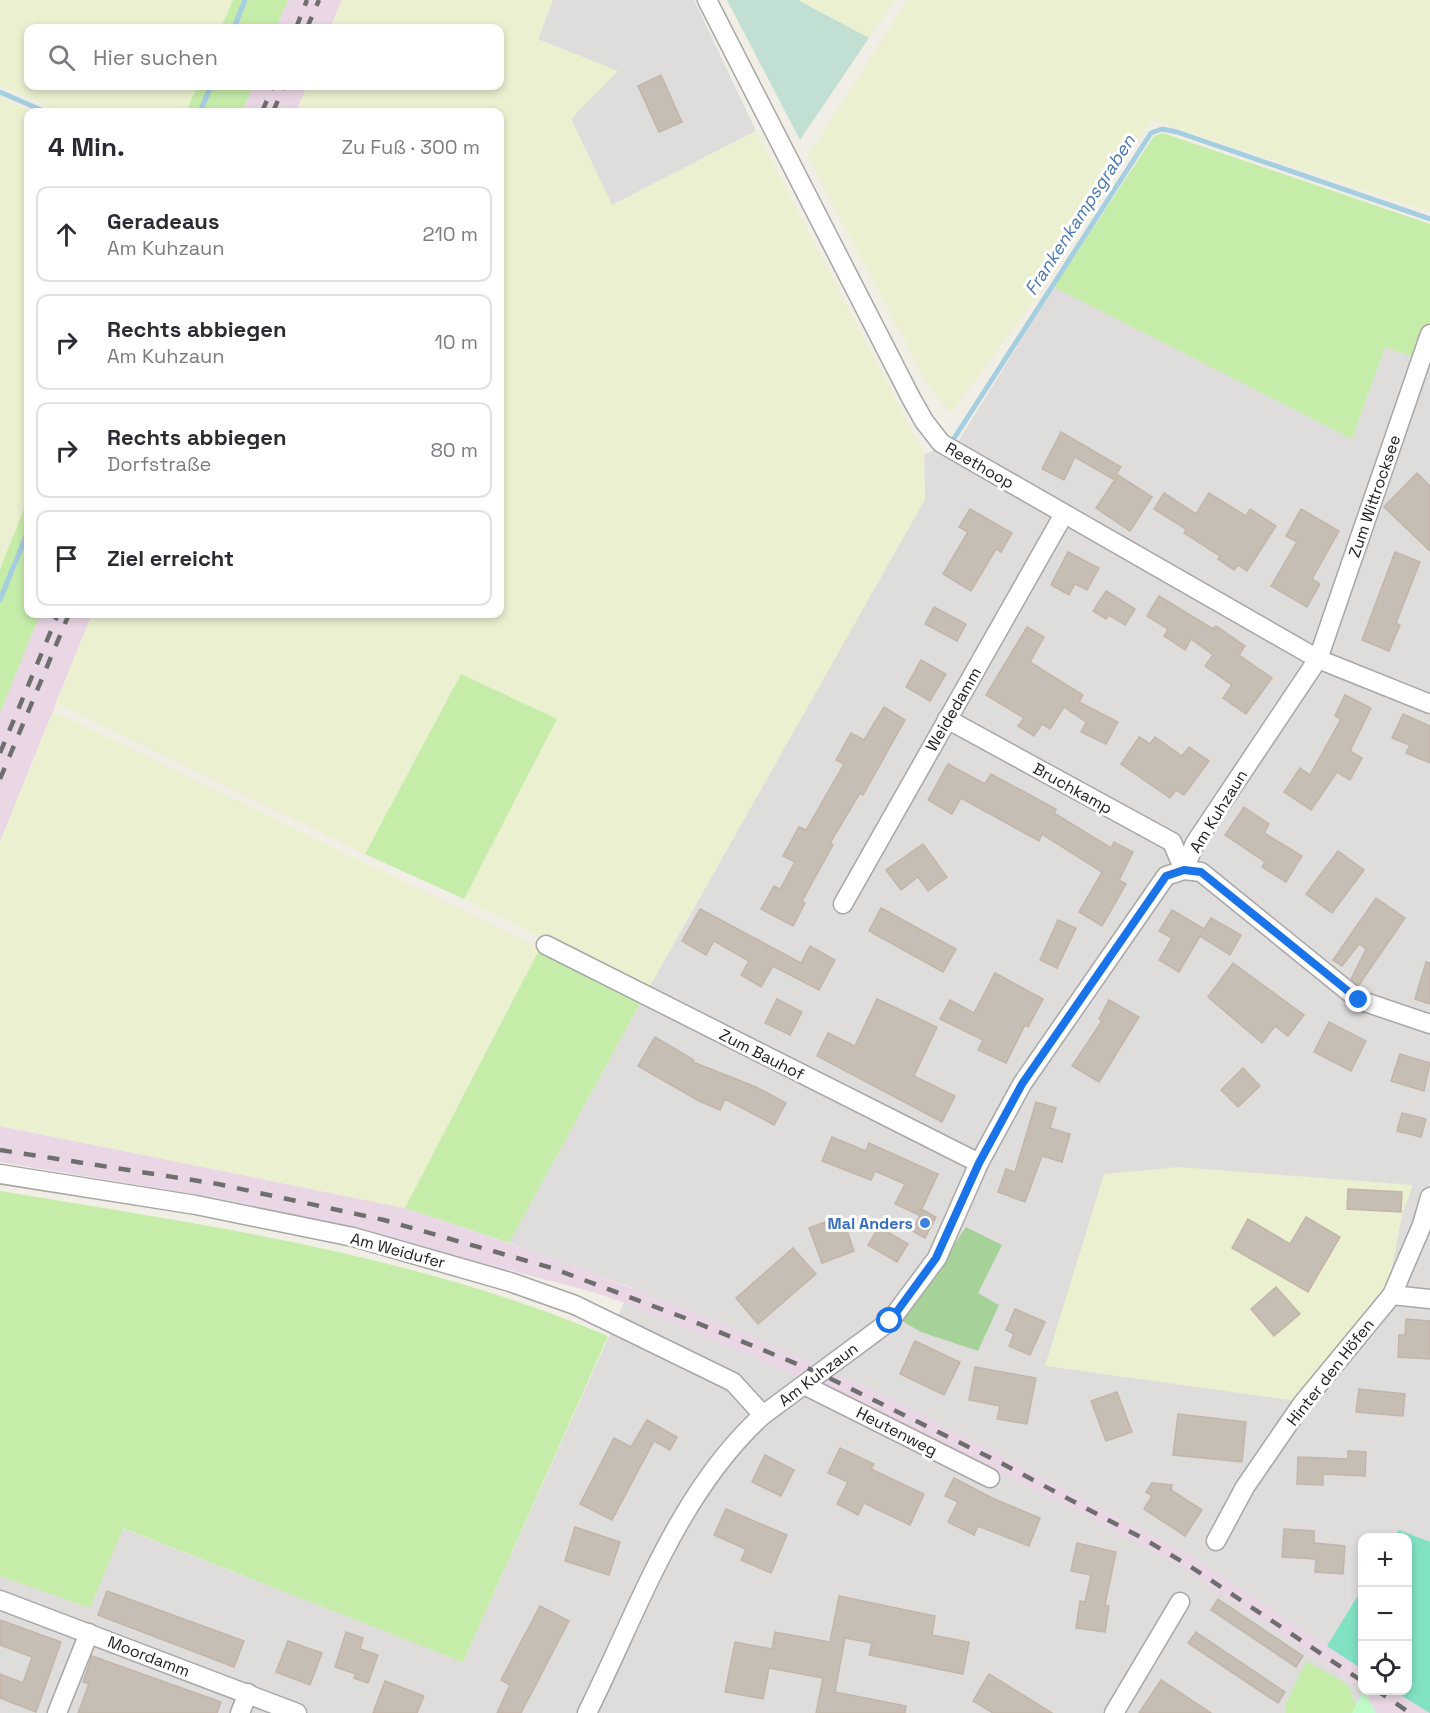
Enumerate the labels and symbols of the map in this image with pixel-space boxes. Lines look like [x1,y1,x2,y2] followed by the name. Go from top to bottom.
[1019,129,1141,299] water label: Frankenkampsgraben
[1344,432,1405,560] street label: Zum Wittrocksee
[942,437,1018,494] street label: Reethoop
[921,663,986,755] street label: Weidedamm
[1029,758,1116,819] street label: Bruchkamp
[1185,766,1252,857] street label: Am Kuhzaun
[1345,986,1371,1012] route end
[716,1024,808,1085] street label: Zum Bauhof
[828,1213,913,1234] place label: Mal Anders
[918,1216,932,1230] marker: Mal Anders
[348,1228,448,1273] street label: Am Weidufer
[876,1307,902,1333] route start
[1282,1314,1379,1430] street label: Hinter den Höfen
[774,1338,862,1411] street label: Am Kuhzaun
[853,1402,941,1461] street label: Heutenweg
[105,1631,193,1682] street label: Moordamm

